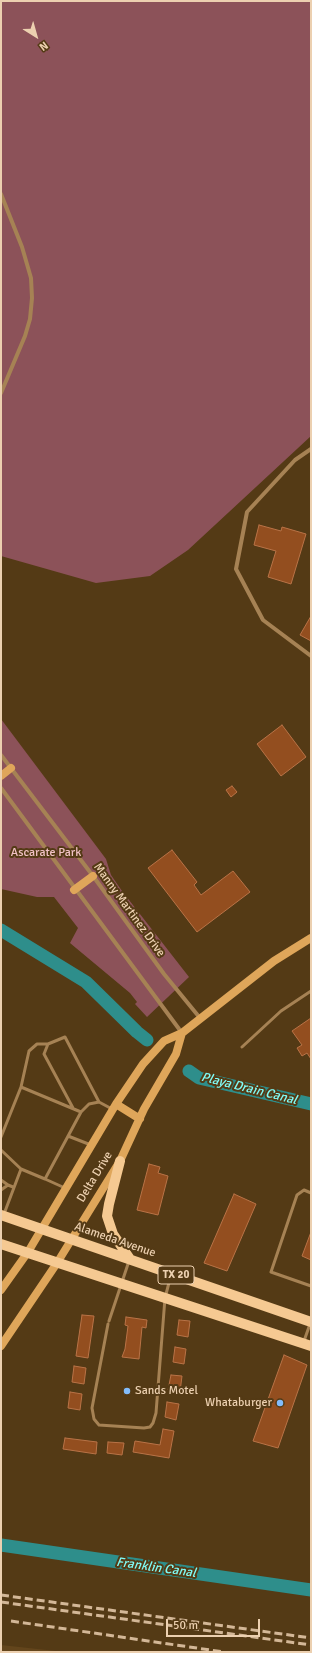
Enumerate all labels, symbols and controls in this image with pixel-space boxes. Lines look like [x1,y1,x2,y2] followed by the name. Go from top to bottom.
[16,16,56,56] north arrow
[37,38,50,53] text: N
[11,846,81,860] park label: Ascarate Park
[90,860,168,960] street label: Manny Martinez Drive
[200,1070,298,1108] water label: Playa Drain Canal
[74,1149,116,1205] street label: Delta Drive
[72,1219,158,1261] street label: Alameda Avenue
[158,1266,194,1284] road number: TX 20
[135,1384,198,1398] place label: Sands Motel
[122,1386,132,1396] marker: Sands Motel
[205,1396,272,1410] place label: Whataburger
[275,1398,285,1408] marker: Whataburger
[115,1555,197,1581] water label: Franklin Canal
[168,1611,262,1637] scale bar
[173,1618,198,1633] text: 50 m

